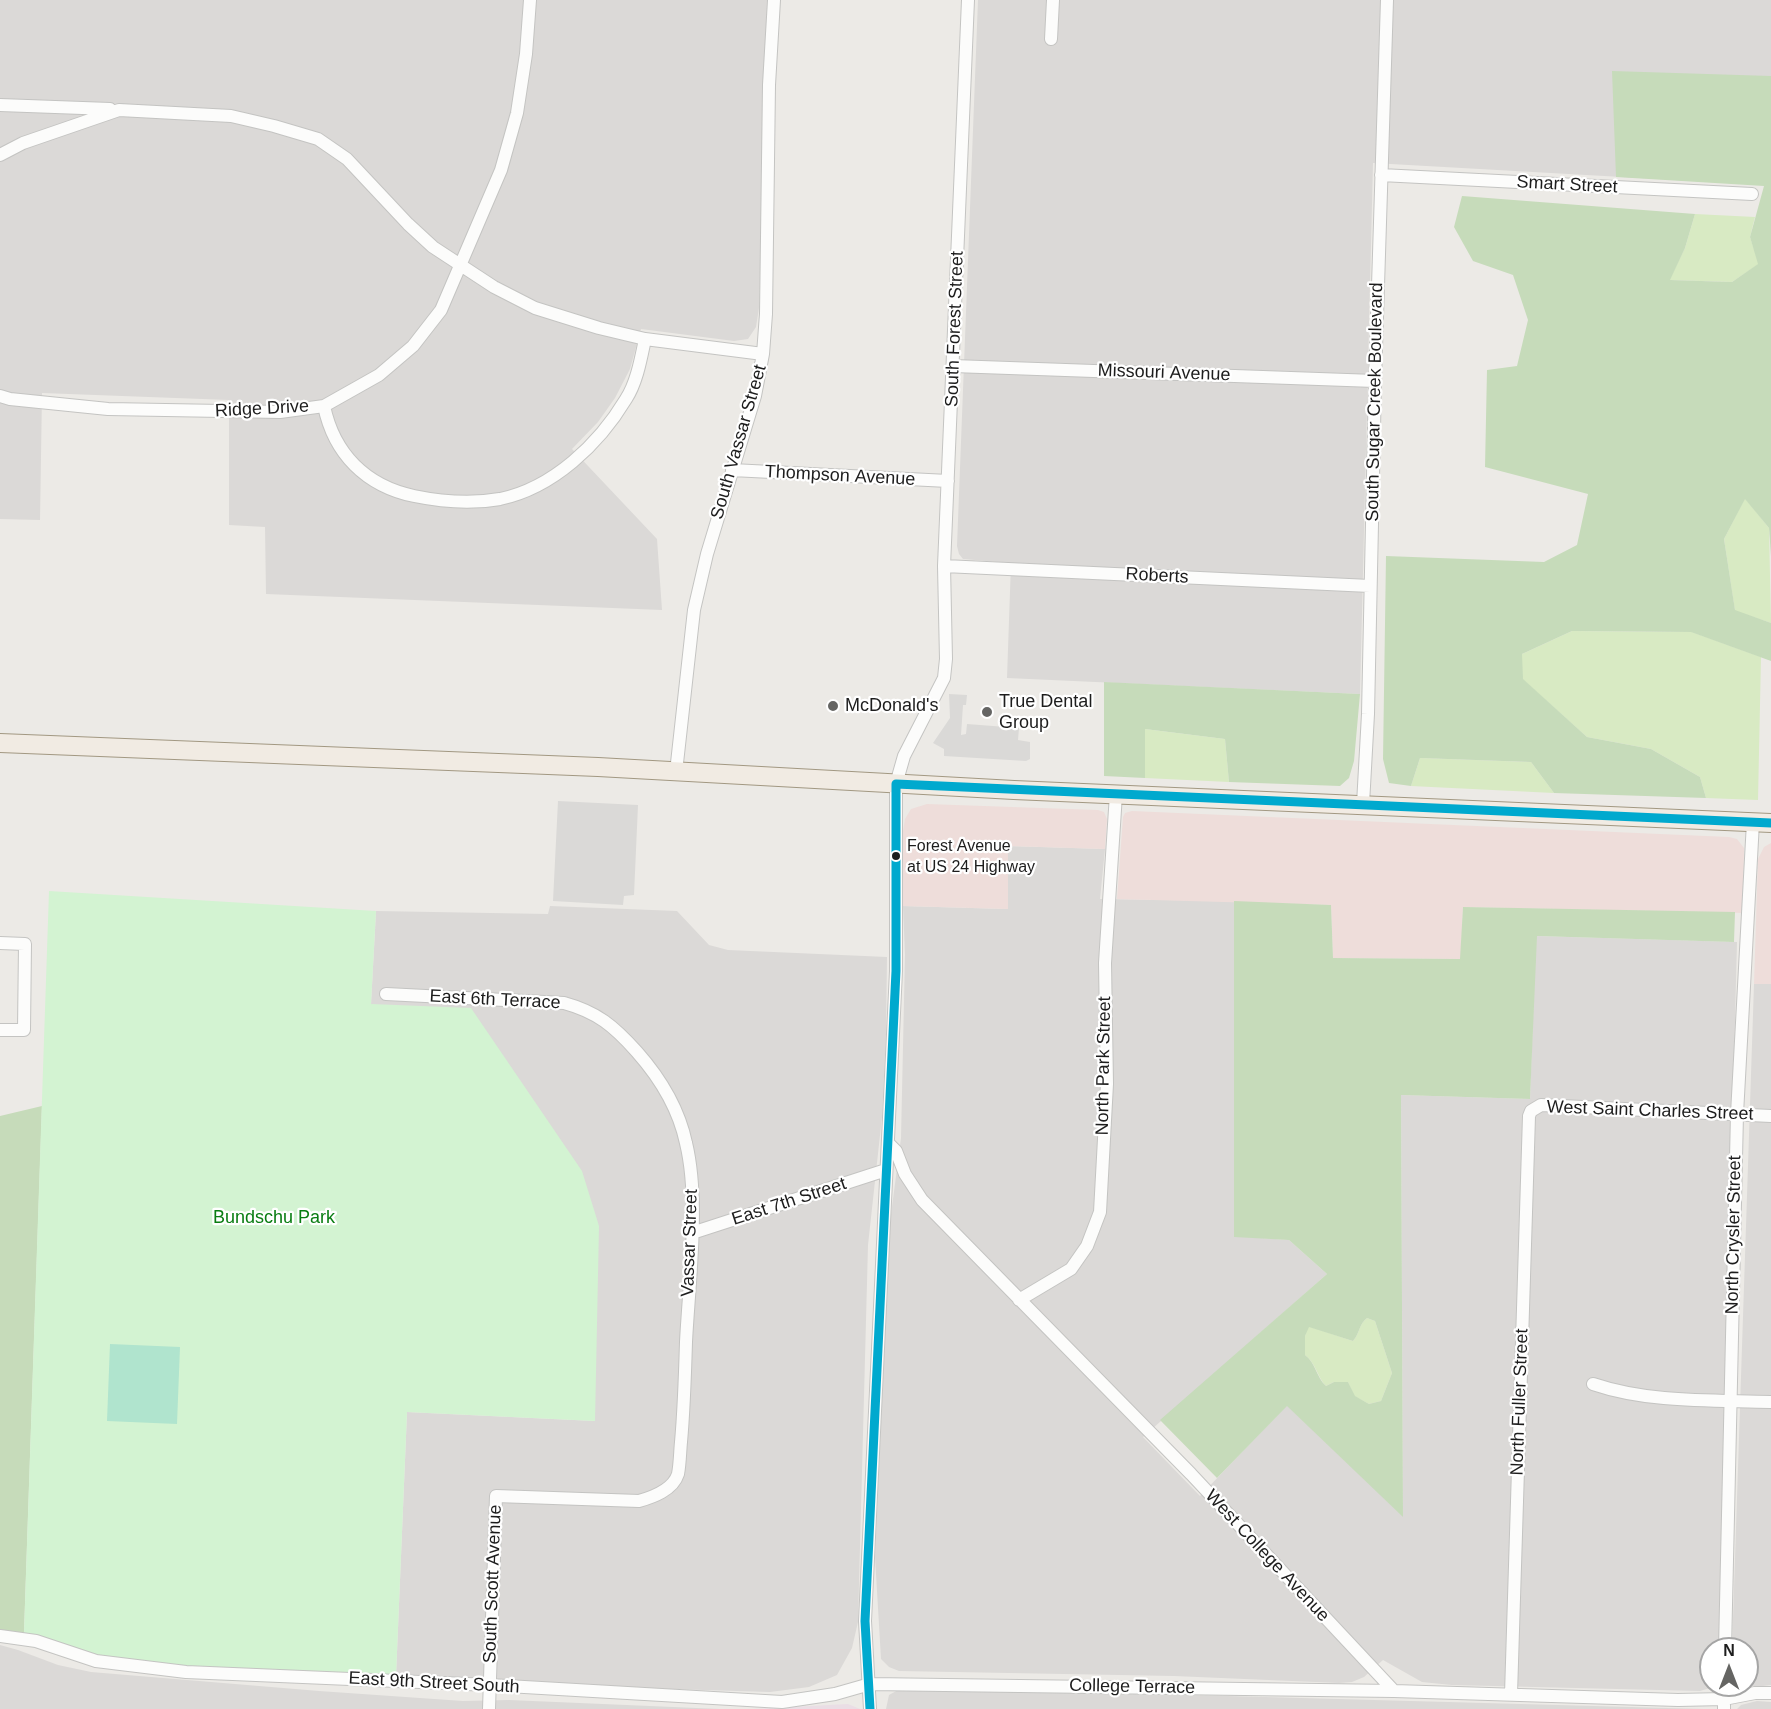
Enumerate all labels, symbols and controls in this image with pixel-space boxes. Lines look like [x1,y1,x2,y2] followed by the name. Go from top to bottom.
[1516,172,1618,198] street label: Smart Street
[941,251,969,407] street label: South Forest Street
[1362,282,1388,522] street label: South Sugar Creek Boulevard
[1097,360,1231,386] street label: Missouri Avenue
[707,362,771,522] street label: South Vassar Street
[214,396,310,422] street label: Ridge Drive
[764,461,916,491] street label: Thompson Avenue
[1125,564,1189,588] street label: Roberts
[999,691,1092,734] place label: True Dental Group
[845,695,938,717] place label: McDonald's
[826,699,840,713] marker: McDonald's
[980,705,994,719] marker: True Dental Group
[907,837,1035,875] place label: Forest Avenue at US 24 Highway
[890,850,902,862] marker: Forest Avenue at US 24 Highway
[429,986,561,1014] street label: East 6th Terrace
[1092,996,1116,1136] street label: North Park Street
[1546,1097,1754,1125] street label: West Saint Charles Street
[1722,1155,1746,1315] street label: North Crysler Street
[729,1173,849,1231] street label: East 7th Street
[677,1189,703,1297] street label: Vassar Street
[213,1207,335,1229] park label: Bundschu Park
[1507,1328,1533,1476] street label: North Fuller Street
[1200,1486,1334,1626] street label: West College Avenue
[479,1504,507,1664] street label: South Scott Avenue
[1699,1637,1759,1697] north arrow
[1723,1642,1735,1659] text: N
[348,1668,520,1698] street label: East 9th Street South
[1069,1675,1195,1699] street label: College Terrace

